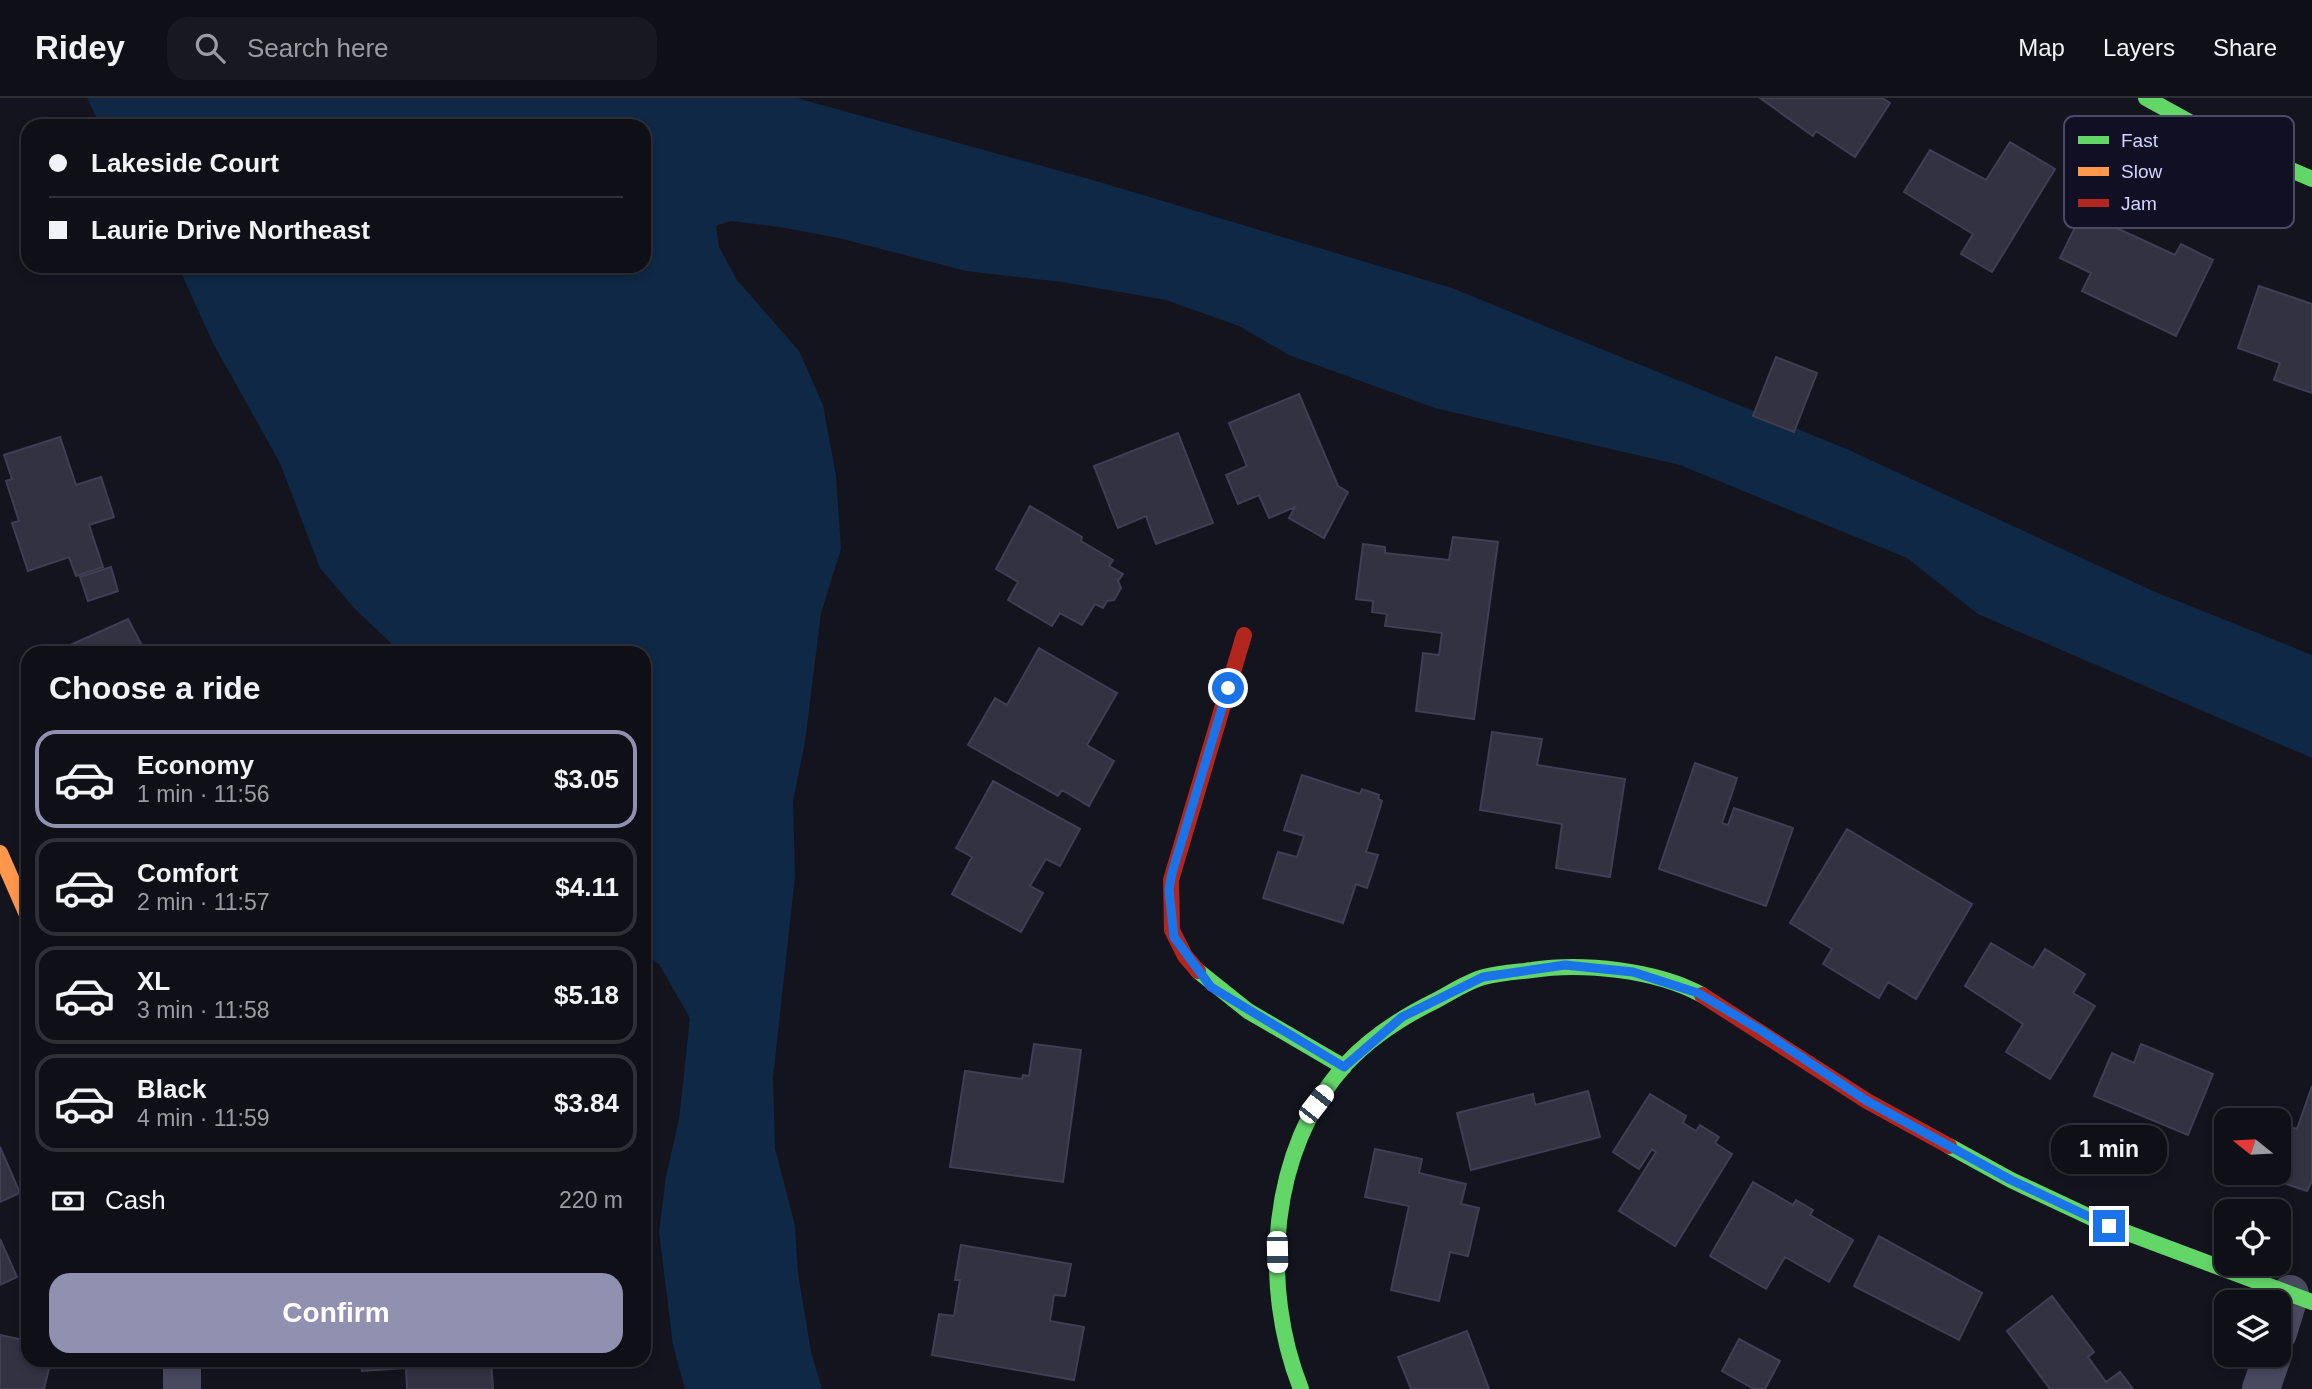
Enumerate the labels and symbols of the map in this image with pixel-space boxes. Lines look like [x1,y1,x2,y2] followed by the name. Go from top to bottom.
[2064,116,2294,228] legend
[2121,130,2159,151] text: Fast
[2121,161,2162,182] text: Slow
[2121,193,2157,214] text: Jam
[1212,672,1244,704] route start
[1295,1081,1338,1127] car
[2214,1108,2291,1185] north arrow
[2051,1124,2167,1174] callout: 1 min
[2093,1210,2125,1242] route end
[1267,1231,1288,1273] car

